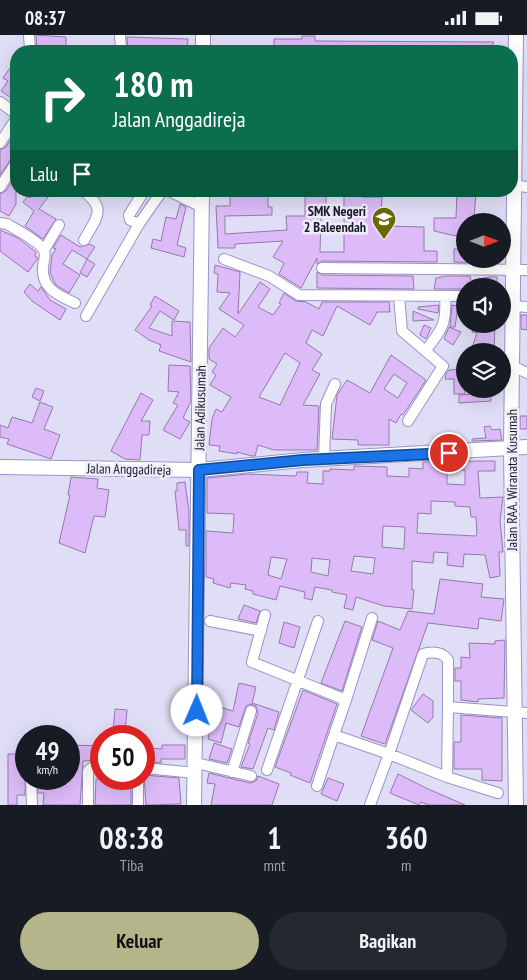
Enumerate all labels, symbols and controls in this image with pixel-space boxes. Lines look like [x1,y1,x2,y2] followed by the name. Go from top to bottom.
[25,6,66,30] text: 08:37
[113,61,194,107] text: 180 m
[30,65,95,130] icon: right
[113,105,246,133] text: Jalan Anggadireja
[68,160,96,188] icon: arrive
[30,162,58,186] text: Lalu
[304,202,366,236] place label: SMK Negeri 2 Baleendah
[371,206,397,240] school or university icon: SMK Negeri 2 Baleendah
[456,213,511,267] north arrow
[456,213,511,398] map controls
[456,278,511,333] button: sound
[456,343,511,398] button: layers
[190,365,210,452] street label: Jalan Adikusumah
[503,409,521,552] street label: Jalan RAA. Wiranata Kusumah
[428,432,470,474] pin
[435,439,463,467] icon: arrive
[86,459,171,479] street label: Jalan Anggadireja
[170,684,222,736] position arrow
[90,725,155,790] speed limit sign: 50
[36,735,59,767] text: 49
[37,762,58,777] text: km/h
[99,818,164,857] text: 08:38
[267,818,282,857] text: 1
[385,818,428,857] text: 360
[120,855,144,875] text: Tiba
[263,855,285,875] text: mnt
[401,855,411,875] text: m
[20,912,259,970] button: Keluar
[269,912,507,970] button: Bagikan

